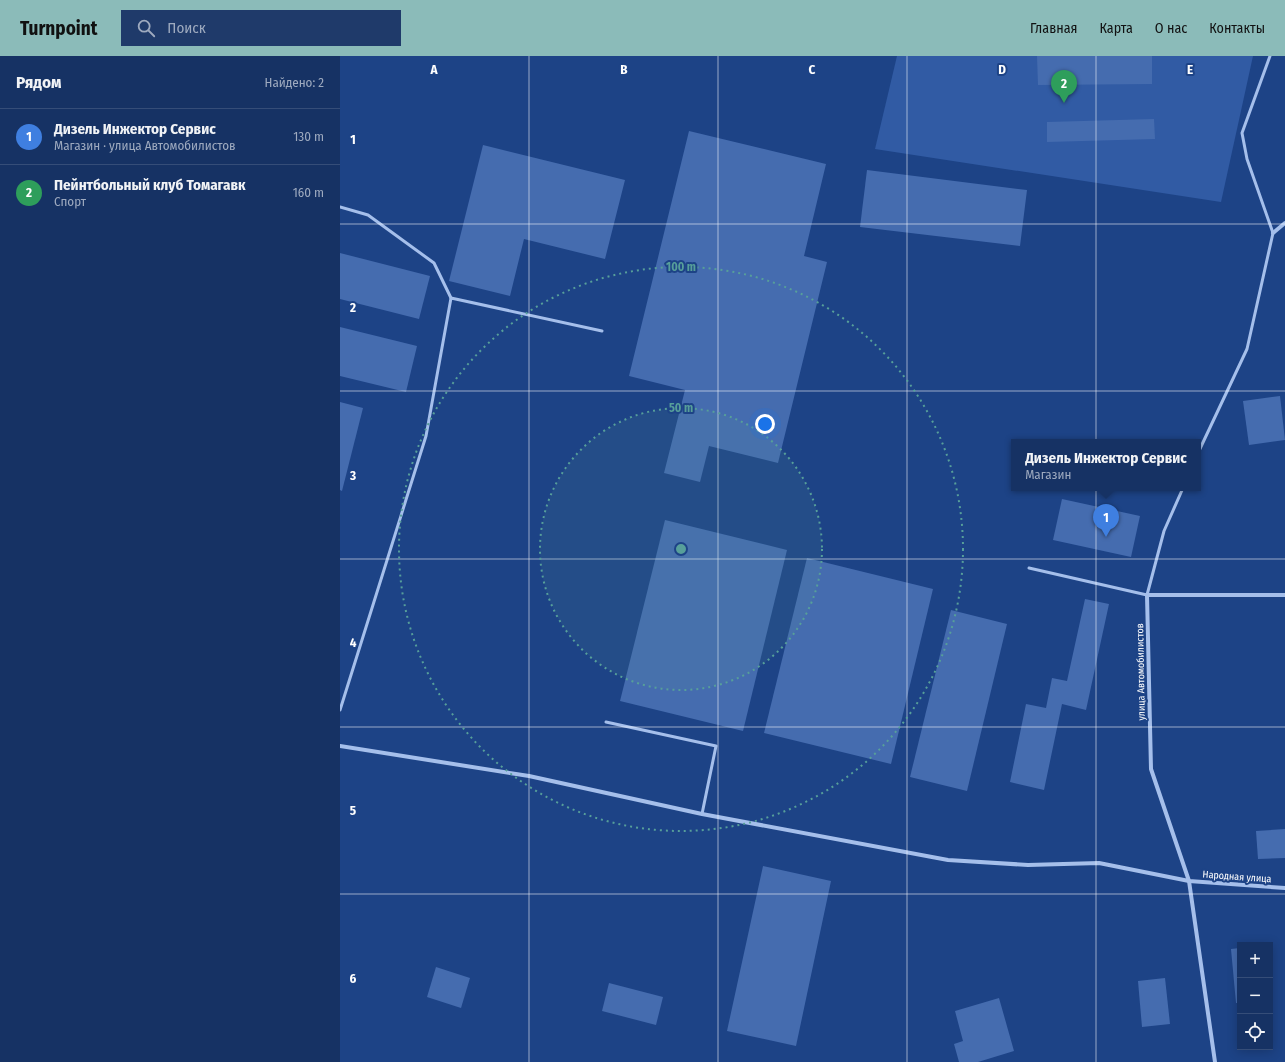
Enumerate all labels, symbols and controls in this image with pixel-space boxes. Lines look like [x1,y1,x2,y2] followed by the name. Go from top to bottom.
[121,10,401,46] search box
[20,17,97,40] text: Turnpoint
[135,17,157,39] icon: search
[167,19,206,37] text: Поиск
[1030,20,1077,37] text: Главная
[1099,20,1133,37] text: Карта
[1155,20,1187,37] text: О нас
[1209,20,1265,37] text: Контакты
[429,62,438,77] text: A
[620,62,628,77] text: B
[809,62,816,77] text: C
[998,62,1006,77] text: D
[1187,62,1193,77] text: E
[1051,70,1077,103] pin: 2
[16,72,61,93] text: Рядом
[265,75,324,90] text: Найдено: 2
[54,120,216,138] text: Дизель Инжектор Сервис
[26,129,32,144] text: 1
[293,129,324,144] text: 130 m
[350,132,356,147] text: 1
[54,138,236,153] text: Магазин · улица Автомобилистов
[54,176,246,194] text: Пейнтбольный клуб Томагавк
[26,185,32,200] text: 2
[293,185,324,200] text: 160 m
[54,194,86,209] text: Спорт
[666,260,696,274] text: 100 m
[349,300,356,315] text: 2
[669,401,693,415] text: 50 m
[755,414,775,434] your location
[1011,439,1201,491] popup
[1025,449,1187,467] text: Дизель Инжектор Сервис
[1025,467,1071,482] text: Магазин
[349,468,356,483] text: 3
[1093,504,1119,537] pin: 1
[674,542,688,556] centre of rings
[1134,623,1148,721] street label: улица Автомобилистов
[350,635,357,650] text: 4
[350,803,356,818] text: 5
[1202,869,1272,885] street label: Народная улица
[1237,942,1273,1050] map controls
[1237,942,1273,978] button: +
[350,971,357,986] text: 6
[1237,978,1273,1014] button: −
[1237,1014,1273,1050] button: locate

